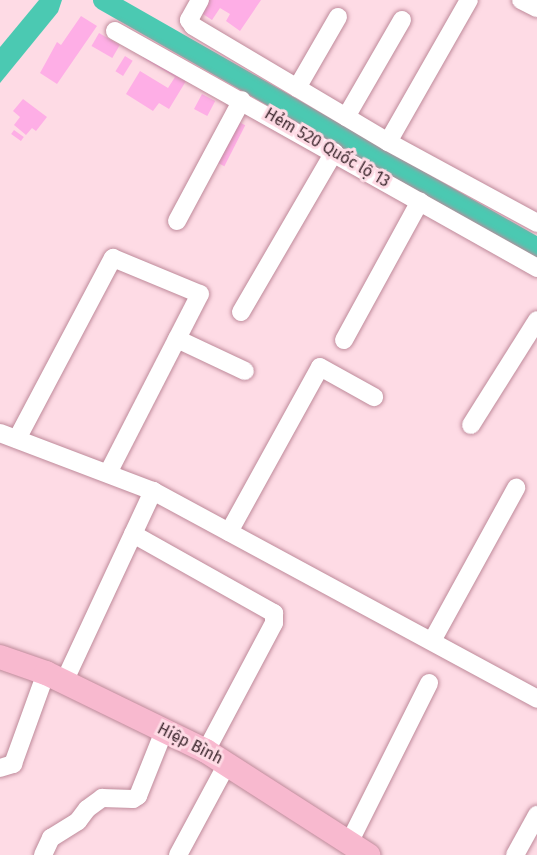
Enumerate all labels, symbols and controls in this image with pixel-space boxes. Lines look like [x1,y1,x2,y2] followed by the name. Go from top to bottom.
[261,104,393,192] street label: Hẻm 520 Quốc lộ 13
[154,719,226,769] street label: Hiệp Bình

